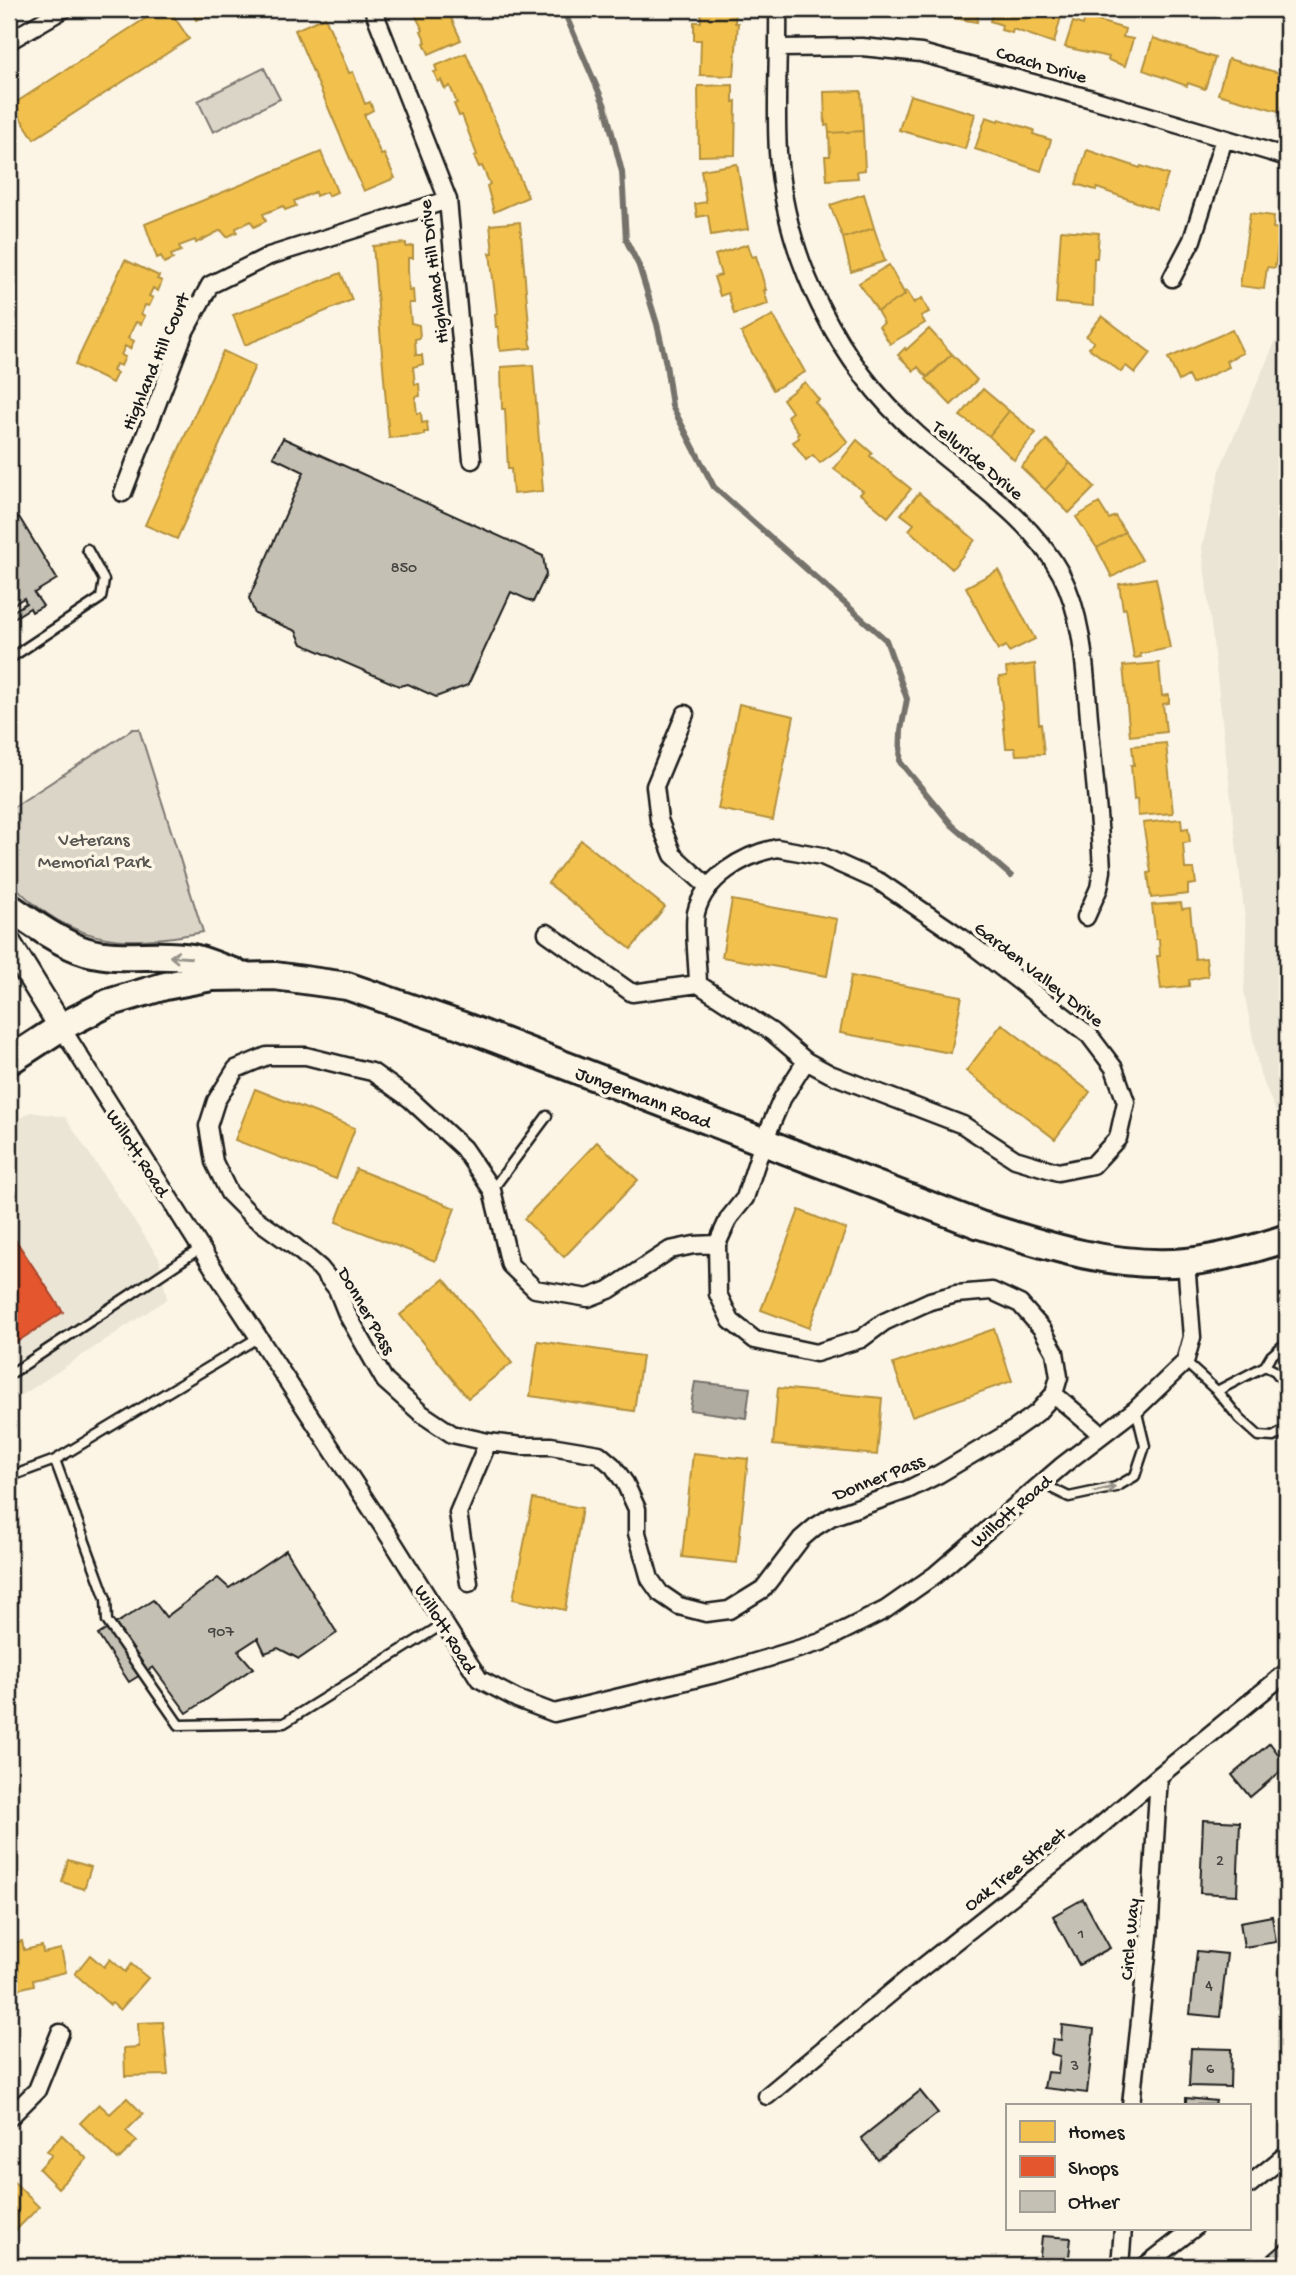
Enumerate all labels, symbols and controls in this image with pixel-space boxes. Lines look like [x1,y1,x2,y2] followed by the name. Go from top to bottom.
[993,42,1089,90] street label: Coach Drive
[415,198,456,345] street label: Highland Hill Drive
[118,288,197,434] street label: Highland Hill Court
[926,416,1027,507] street label: Telluride Drive
[391,560,417,579] house number: 850
[38,830,152,875] park label: Veterans Memorial Park
[968,918,1107,1034] street label: Garden Valley Drive
[169,951,192,964] one-way arrow
[572,1063,716,1136] street label: Jungermann Road
[99,1106,174,1204] street label: Willott Road
[330,1263,400,1360] street label: Donner Pass
[828,1450,929,1509] street label: Donner Pass
[967,1470,1059,1554] street label: Willott Road
[1093,1482,1116,1495] one-way arrow
[408,1581,481,1680] street label: Willott Road
[207,1624,234,1643] house number: 907
[960,1822,1074,1918] street label: Oak Tree Street
[1216,1853,1224,1872] house number: 2
[1116,1897,1147,1981] street label: Circle Way
[1077,1926,1084,1945] house number: 1
[1205,1978,1213,1997] house number: 4
[1070,2058,1079,2077] house number: 3
[1206,2061,1215,2080] house number: 6
[1006,2104,1250,2230] legend
[1068,2122,1126,2147] text: Homes
[1068,2158,1119,2183] text: Shops
[1068,2192,1120,2217] text: Other

